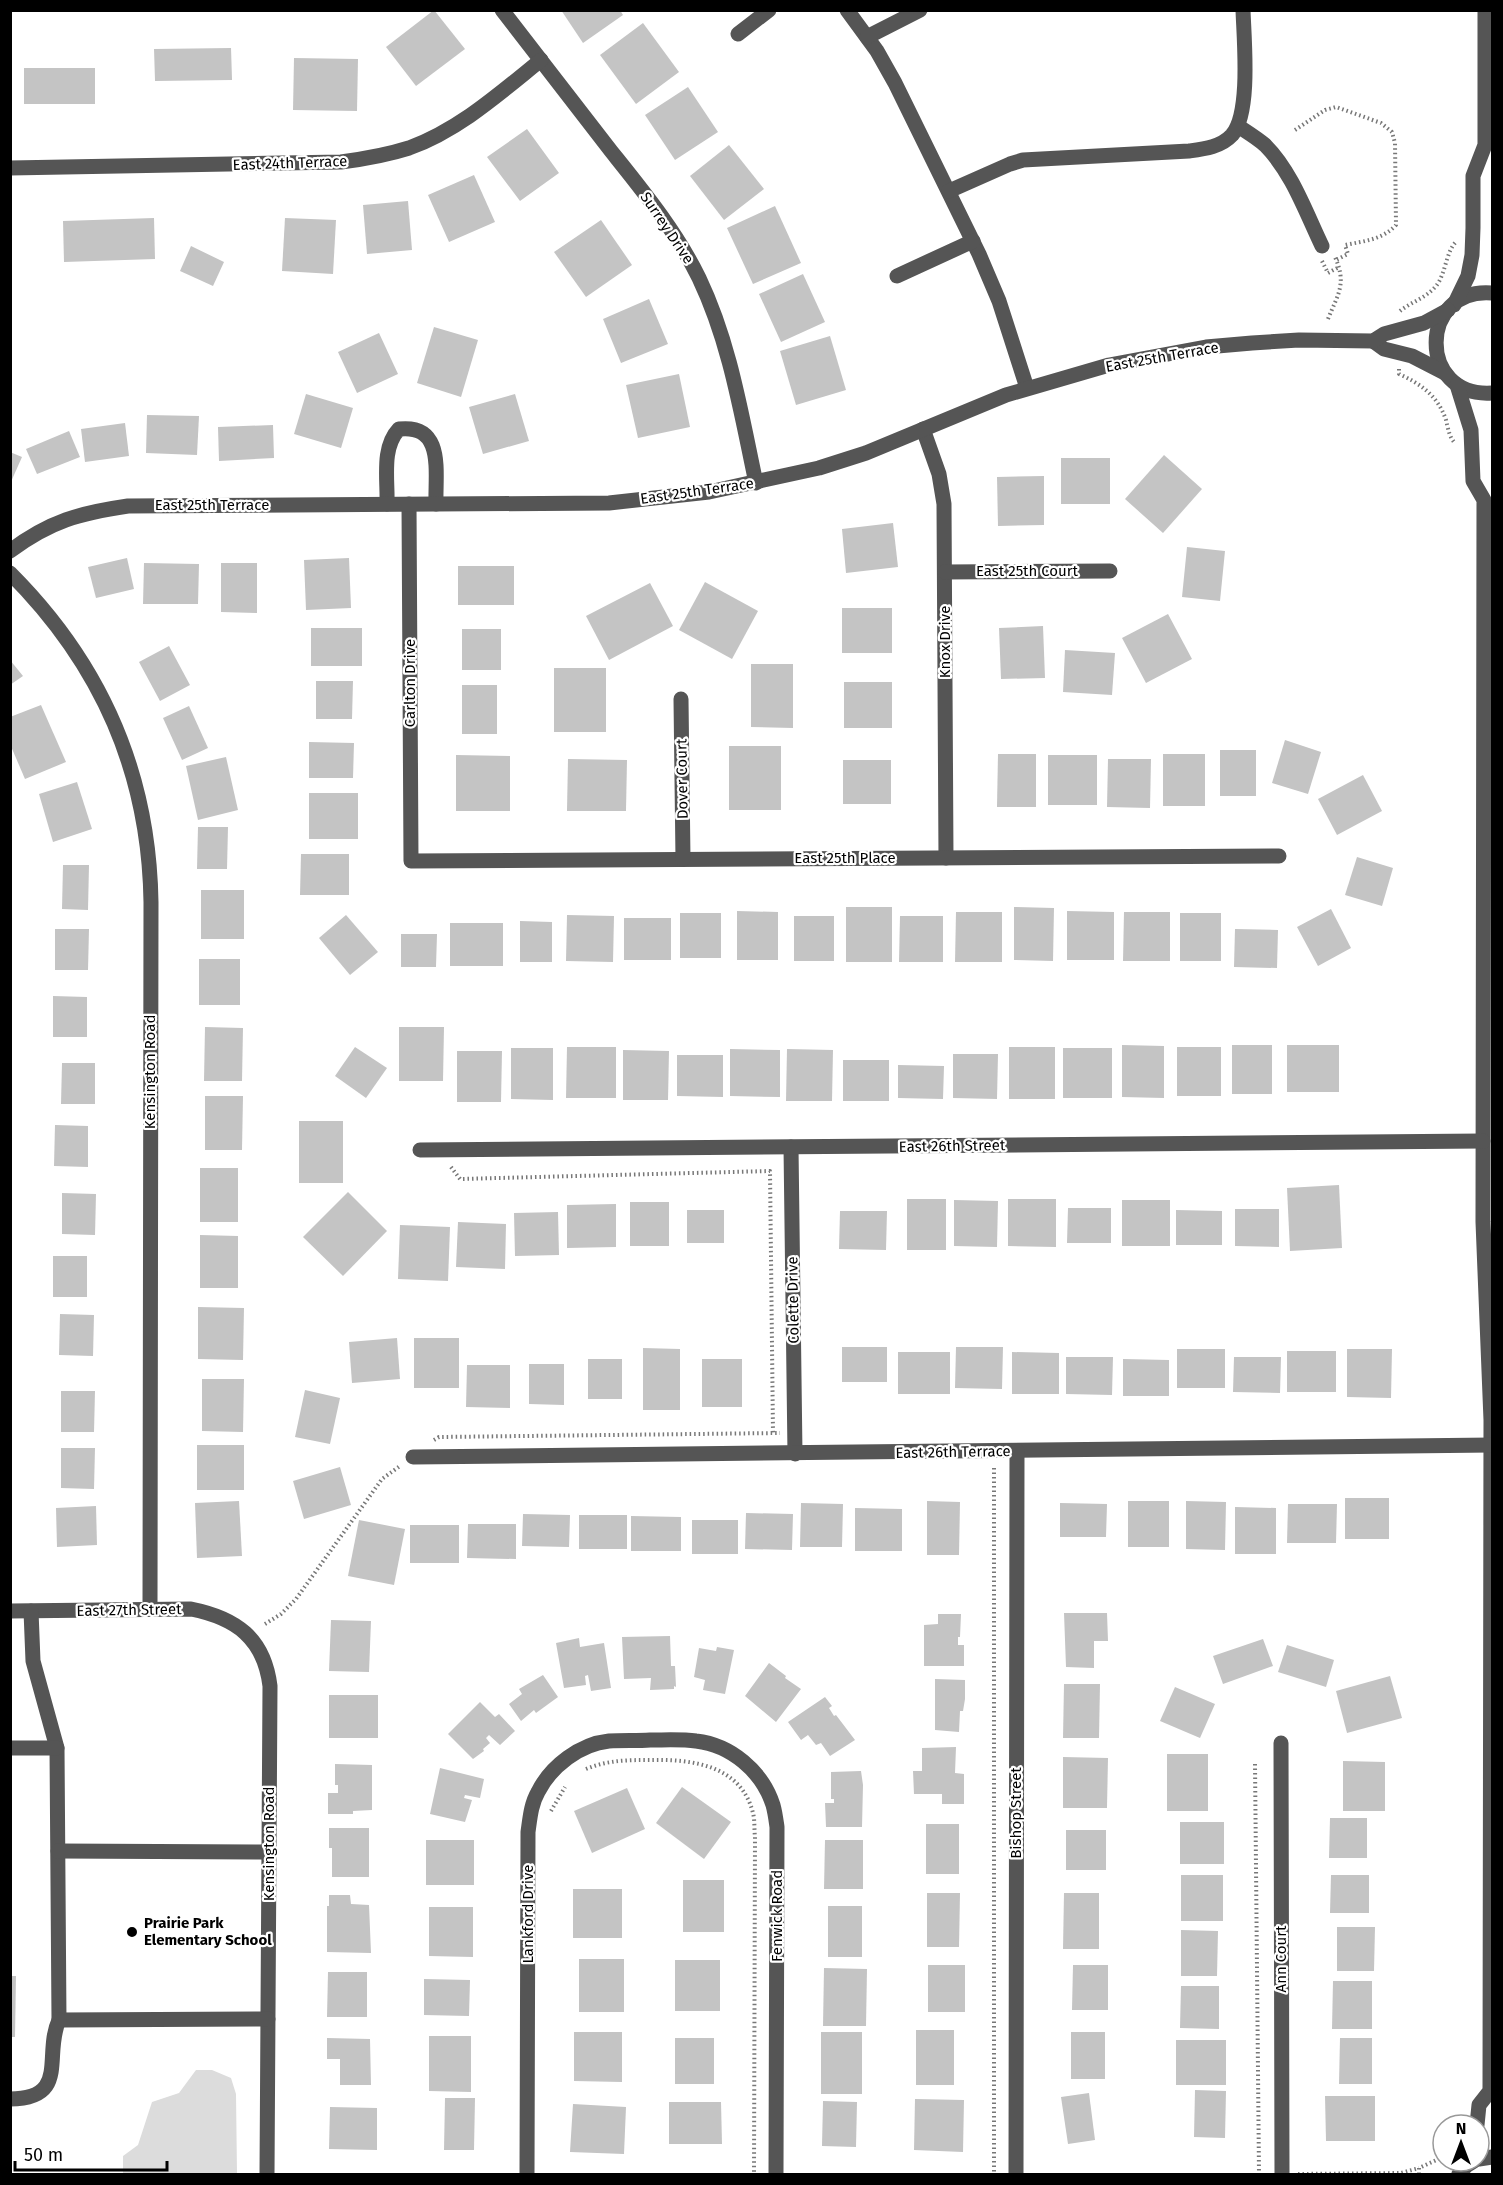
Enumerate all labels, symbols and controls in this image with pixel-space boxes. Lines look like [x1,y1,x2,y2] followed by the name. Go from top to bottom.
[232,152,348,174] street label: East 24th Terrace
[636,189,698,267] street label: Surrey Drive
[1104,338,1220,376] street label: East 25th Terrace
[639,474,755,508] street label: East 25th Terrace
[155,496,269,514] street label: East 25th Terrace
[976,562,1079,580] street label: East 25th Court
[936,606,954,678] street label: Knox Drive
[401,639,419,727] street label: Carlton Drive
[672,738,692,819] street label: Dover Court
[794,849,896,867] street label: East 25th Place
[141,1015,159,1129] street label: Kensington Road
[899,1136,1006,1156] street label: East 26th Street
[783,1256,803,1344] street label: Colette Drive
[895,1442,1011,1462] street label: East 26th Terrace
[76,1600,182,1620] street label: East 27th Street
[1007,1767,1025,1859] street label: Bishop Street
[260,1787,278,1901] street label: Kensington Road
[519,1864,537,1964] street label: Lankford Drive
[768,1870,786,1962] street label: Fenwick Road
[144,1914,272,1949] place label: Prairie Park Elementary School
[125,1925,139,1939] marker: Prairie Park Elementary School
[1272,1925,1290,1992] street label: Ann Court
[1431,2113,1491,2173] north arrow
[1456,2119,1466,2138] text: N
[15,2134,166,2172] scale bar
[24,2144,63,2166] text: 50 m

